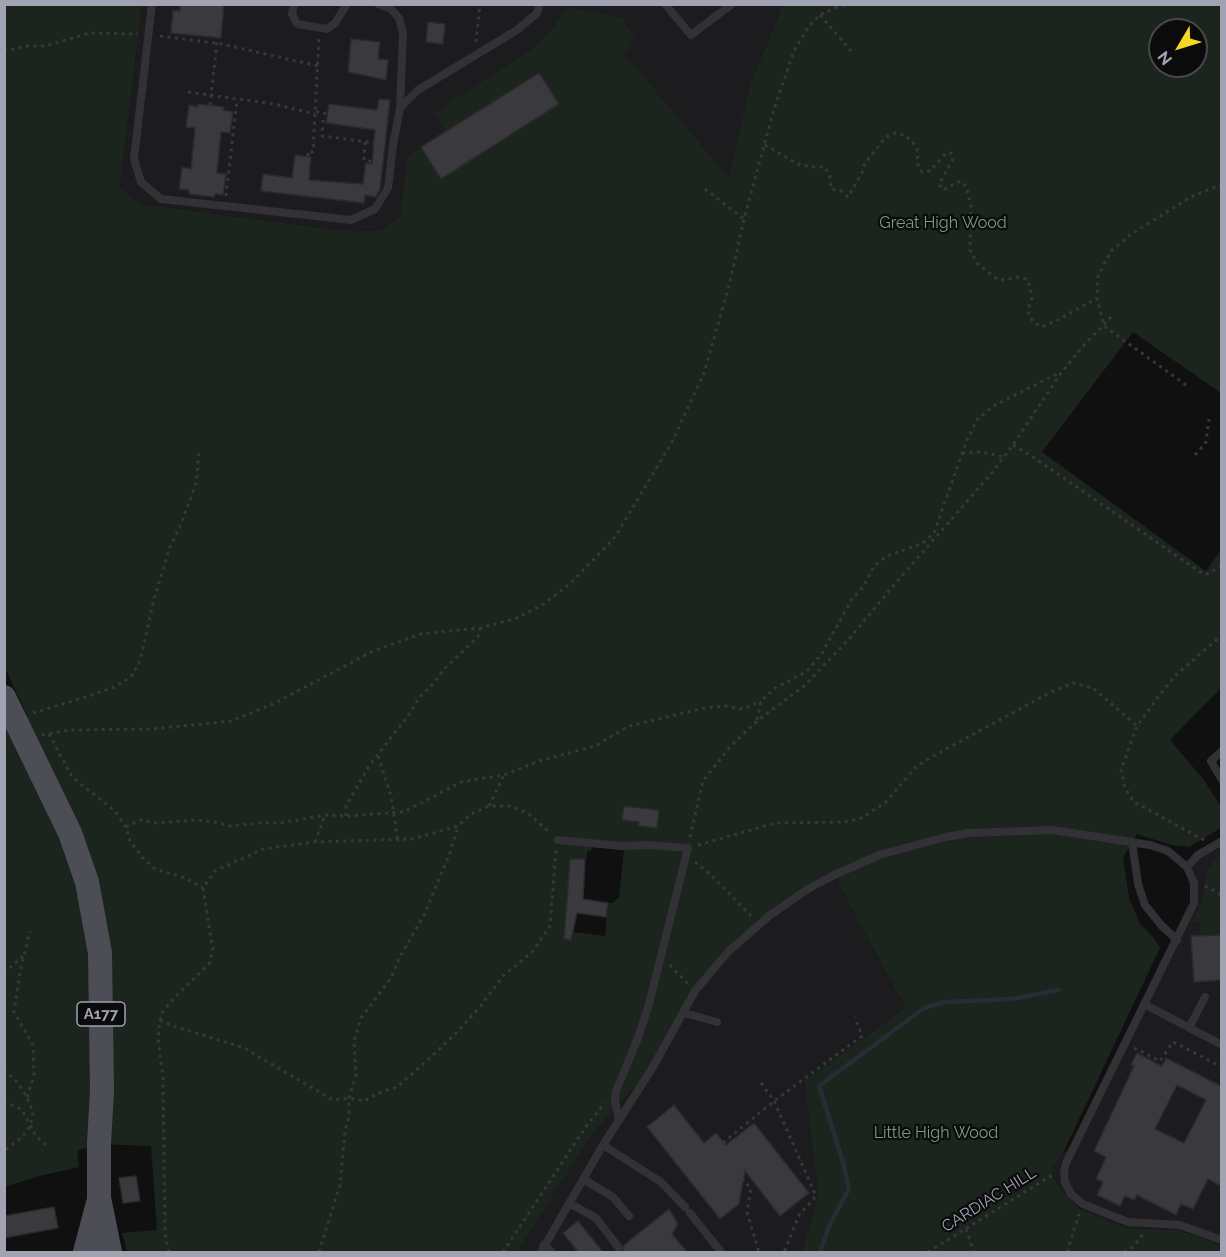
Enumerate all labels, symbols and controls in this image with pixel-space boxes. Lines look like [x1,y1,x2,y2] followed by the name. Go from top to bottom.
[1148,18,1208,78] north arrow
[1154,47,1176,69] text: N
[879,213,1007,233] park label: Great High Wood
[77,1002,125,1026] road number: A177
[874,1123,998,1143] park label: Little High Wood
[938,1163,1040,1237] street label: CARDIAC HILL

